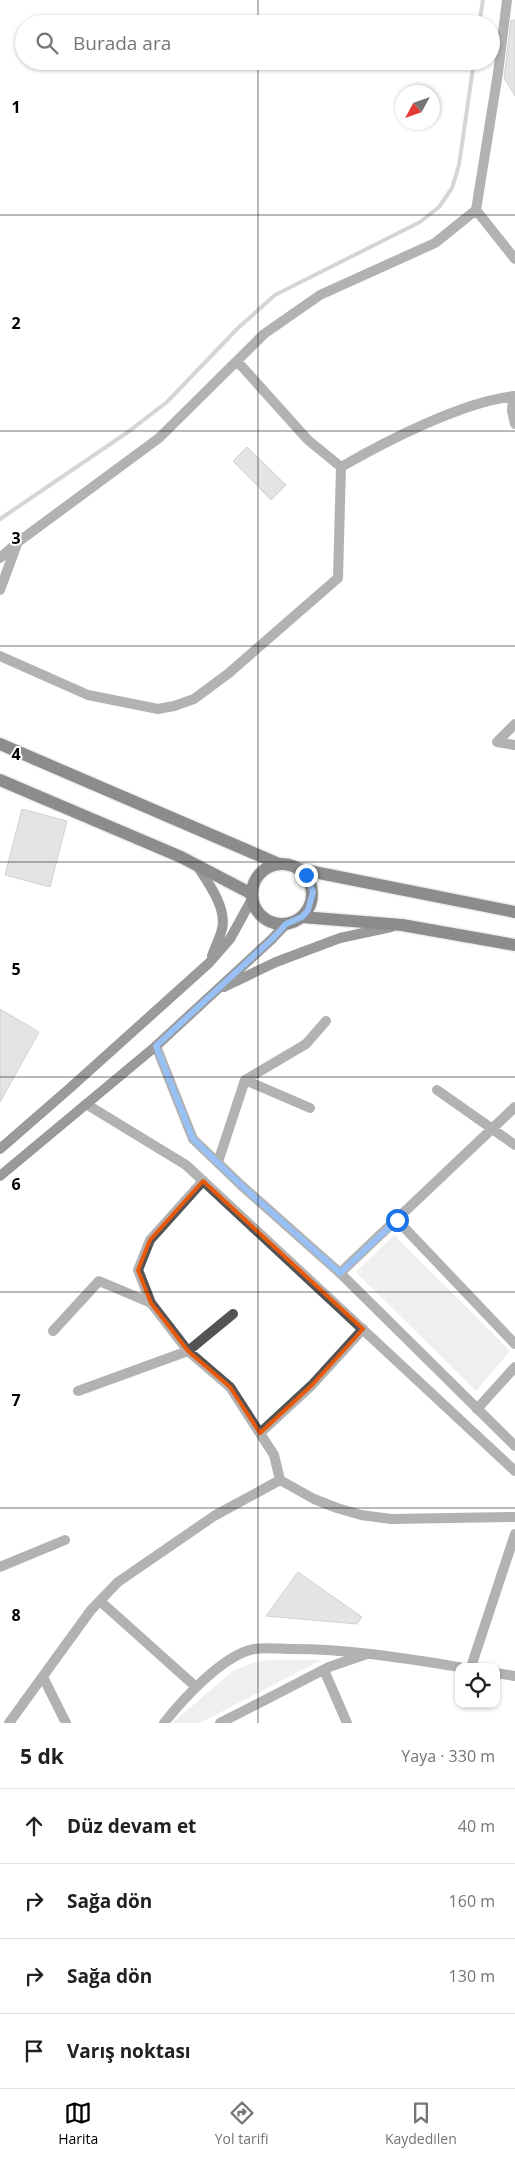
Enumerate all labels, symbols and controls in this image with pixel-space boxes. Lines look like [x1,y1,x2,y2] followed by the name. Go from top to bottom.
[15,15,500,70] search box
[33,29,61,57] icon: search
[73,30,171,56] text: Burada ara
[395,85,440,130] north arrow
[11,96,21,118] text: 1
[11,312,21,334] text: 2
[11,527,21,549] text: 3
[11,743,21,765] text: 4
[295,864,318,887] route end
[11,958,21,980] text: 5
[11,1173,21,1195] text: 6
[386,1209,409,1232] route start
[11,1389,21,1411] text: 7
[11,1604,21,1626] text: 8
[455,1663,500,1708] map controls
[455,1663,500,1708] button: locate
[20,1742,64,1770] text: 5 dk
[401,1745,495,1767] text: Yaya · 330 m
[20,1812,48,1840] icon: ahead
[67,1813,196,1839] text: Düz devam et
[458,1815,495,1837] text: 40 m
[20,1887,48,1915] icon: right
[67,1888,152,1914] text: Sağa dön
[449,1890,495,1912] text: 160 m
[20,1962,48,1990] icon: right
[67,1963,152,1989] text: Sağa dön
[449,1965,495,1987] text: 130 m
[20,2037,48,2065] icon: arrive
[67,2038,191,2064] text: Varış noktası
[58,2099,98,2148] tab: Harita
[215,2099,268,2148] tab: Yol tarifi
[385,2099,457,2148] tab: Kaydedilen

